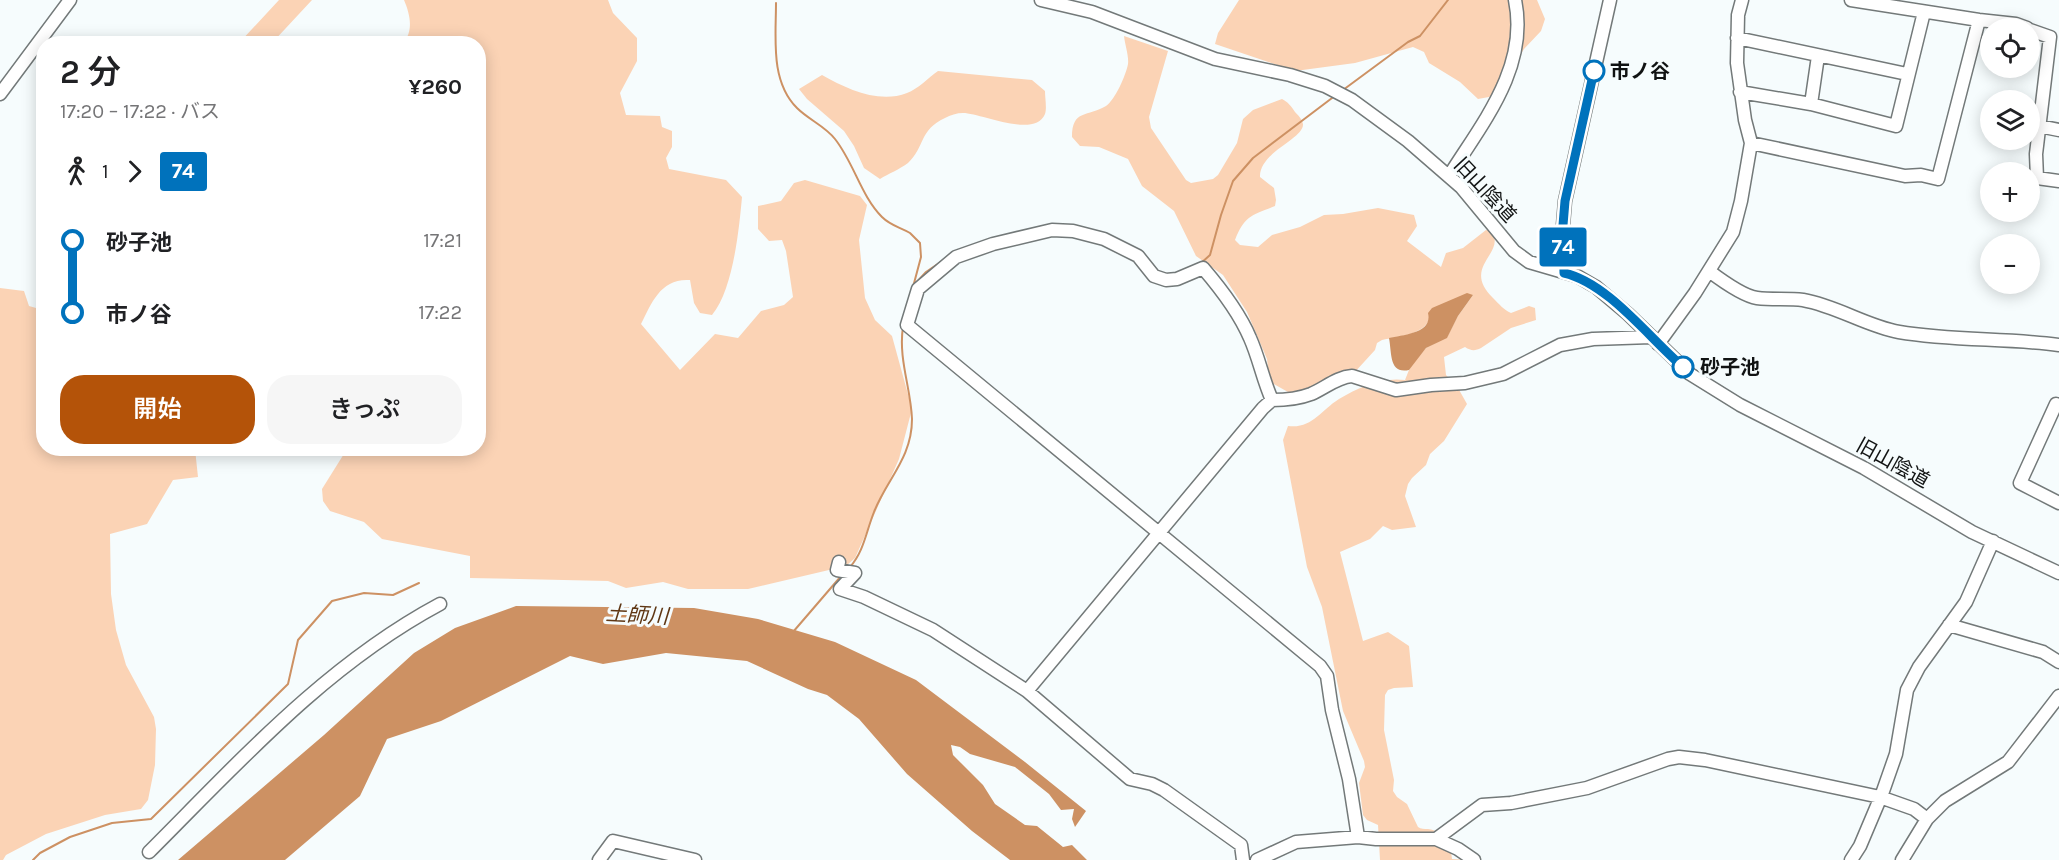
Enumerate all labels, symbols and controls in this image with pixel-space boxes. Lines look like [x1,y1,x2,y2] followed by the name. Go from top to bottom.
[1980,18,2040,294] map controls
[1980,18,2040,78] button: locate
[60,53,121,91] text: 2 分
[1583,60,1605,82] marker: 市ノ谷
[1610,60,1670,83] place label: 市ノ谷
[409,74,462,100] text: ¥260
[1980,90,2040,150] button: layers
[60,100,220,123] text: 17:20 – 17:22 · バス
[1449,153,1521,227] street label: 旧山陰道
[60,155,93,188] icon: walk
[118,155,151,188] icon: forward
[172,159,195,183] text: 74
[102,160,109,183] text: 1
[1980,162,2040,222] button: +
[1536,228,1590,266] line badge: 74
[423,229,462,252] text: 17:21
[106,230,172,256] text: 砂子池
[1980,234,2040,294] button: −
[1552,235,1574,259] text: 74
[418,301,462,324] text: 17:22
[106,302,172,328] text: 市ノ谷
[1672,356,1694,378] marker: 砂子池
[1700,356,1760,379] place label: 砂子池
[60,375,255,444] button: 開始
[267,375,462,444] button: きっぷ
[1852,434,1934,492] street label: 旧山陰道
[605,601,671,629] water label: 土師川

